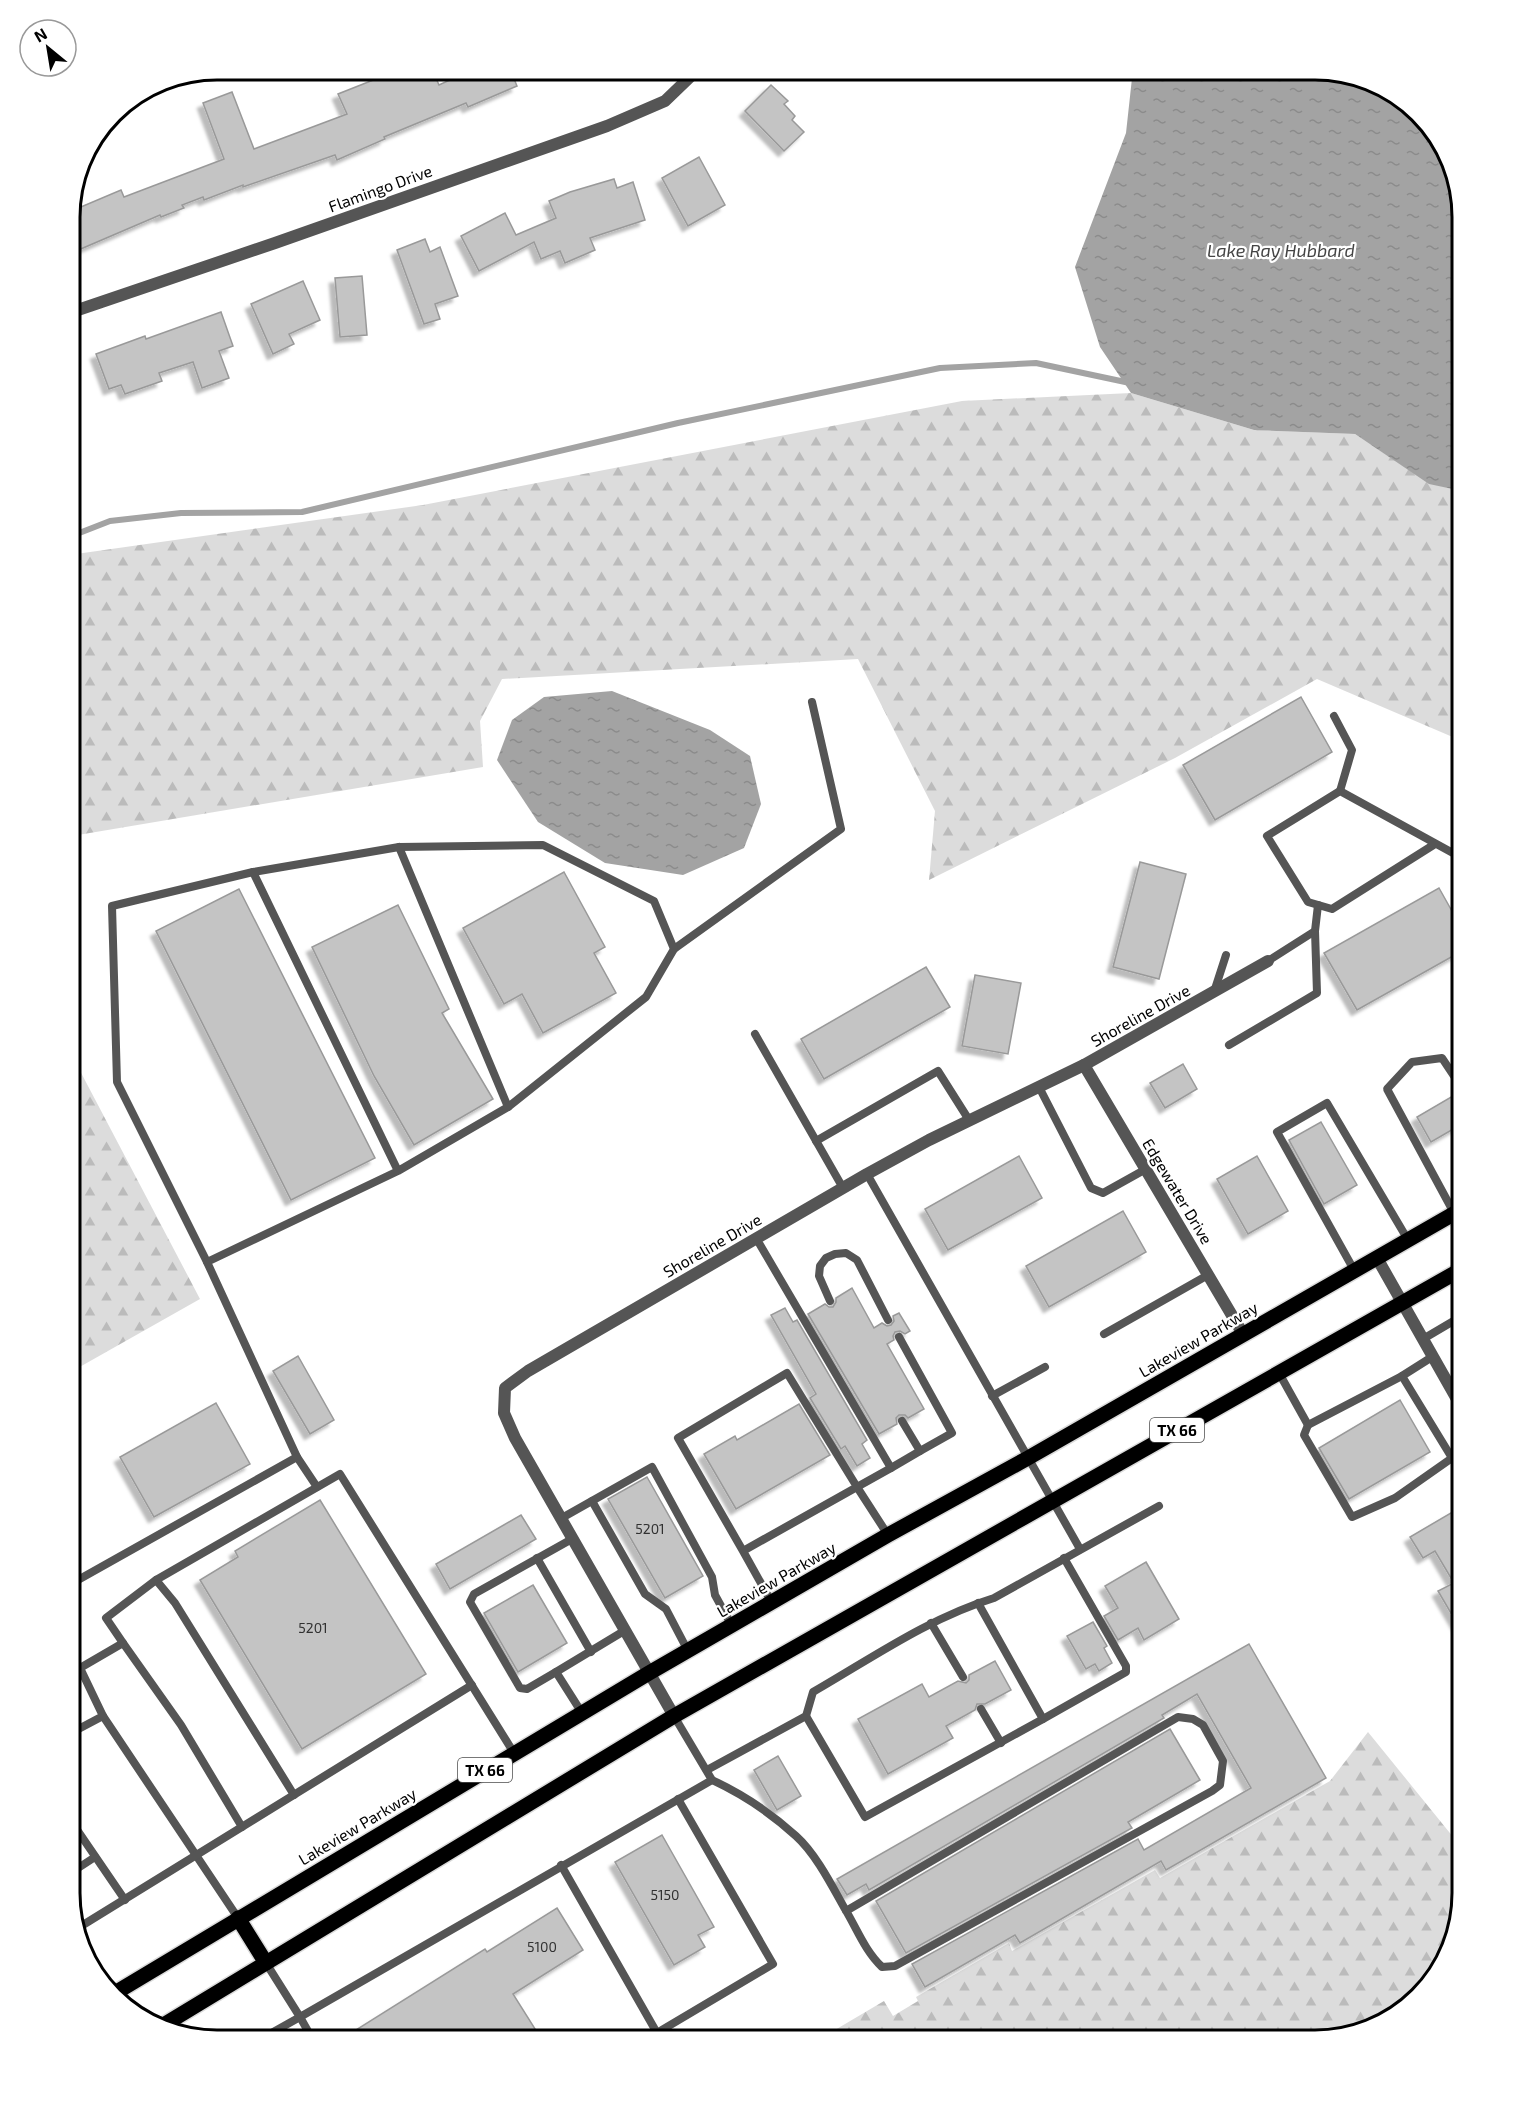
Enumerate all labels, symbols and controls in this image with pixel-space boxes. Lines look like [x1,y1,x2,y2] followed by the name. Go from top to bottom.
[18,18,78,78] north arrow
[30,23,50,46] text: N
[326,160,434,216] street label: Flamingo Drive
[1207,239,1355,261] water label: Lake Ray Hubbard
[1087,980,1193,1050] street label: Shoreline Drive
[1139,1135,1217,1247] street label: Edgewater Drive
[659,1209,765,1281] street label: Shoreline Drive
[1135,1297,1261,1381] street label: Lakeview Parkway
[1150,1418,1204,1442] road number: TX 66
[635,1520,665,1537] house number: 5201
[713,1537,839,1621] street label: Lakeview Parkway
[298,1619,328,1636] house number: 5201
[458,1758,512,1782] road number: TX 66
[295,1783,420,1869] street label: Lakeview Parkway
[650,1886,680,1903] house number: 5150
[527,1938,557,1955] house number: 5100

